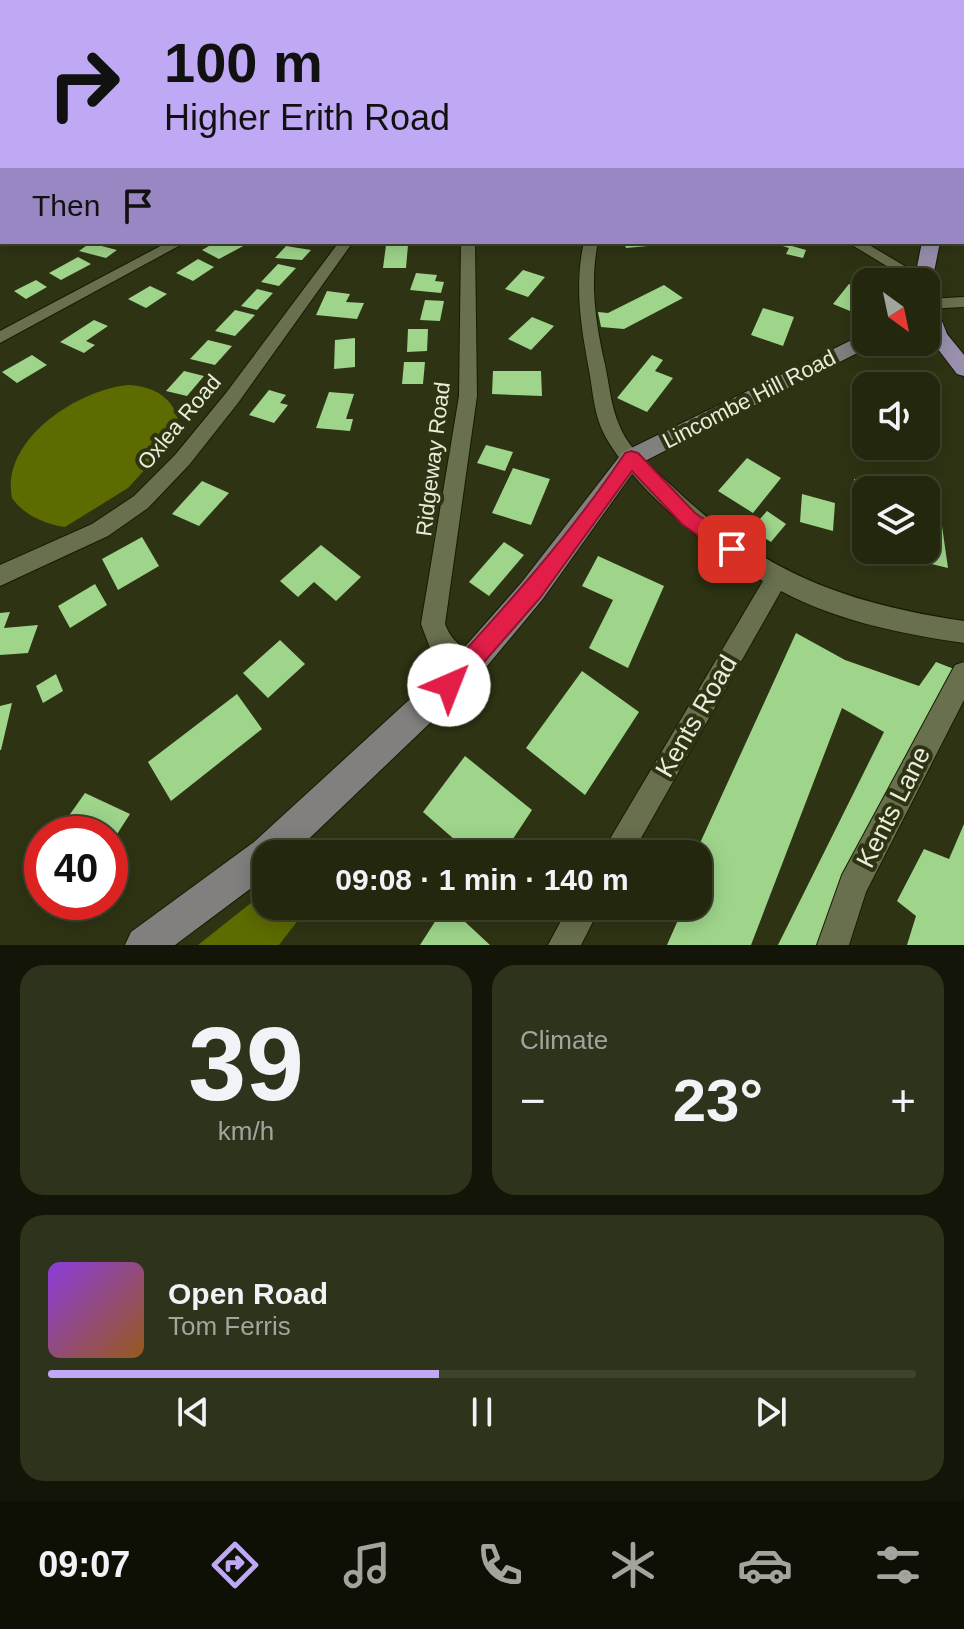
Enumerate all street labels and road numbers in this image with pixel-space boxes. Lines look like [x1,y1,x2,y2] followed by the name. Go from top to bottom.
[658,345,840,453] street label: Lincombe Hill Road
[132,369,226,475] street label: Oxlea Road
[411,380,455,538] street label: Ridgeway Road
[649,650,743,782] street label: Kents Road
[850,742,936,872] street label: Kents Lane

